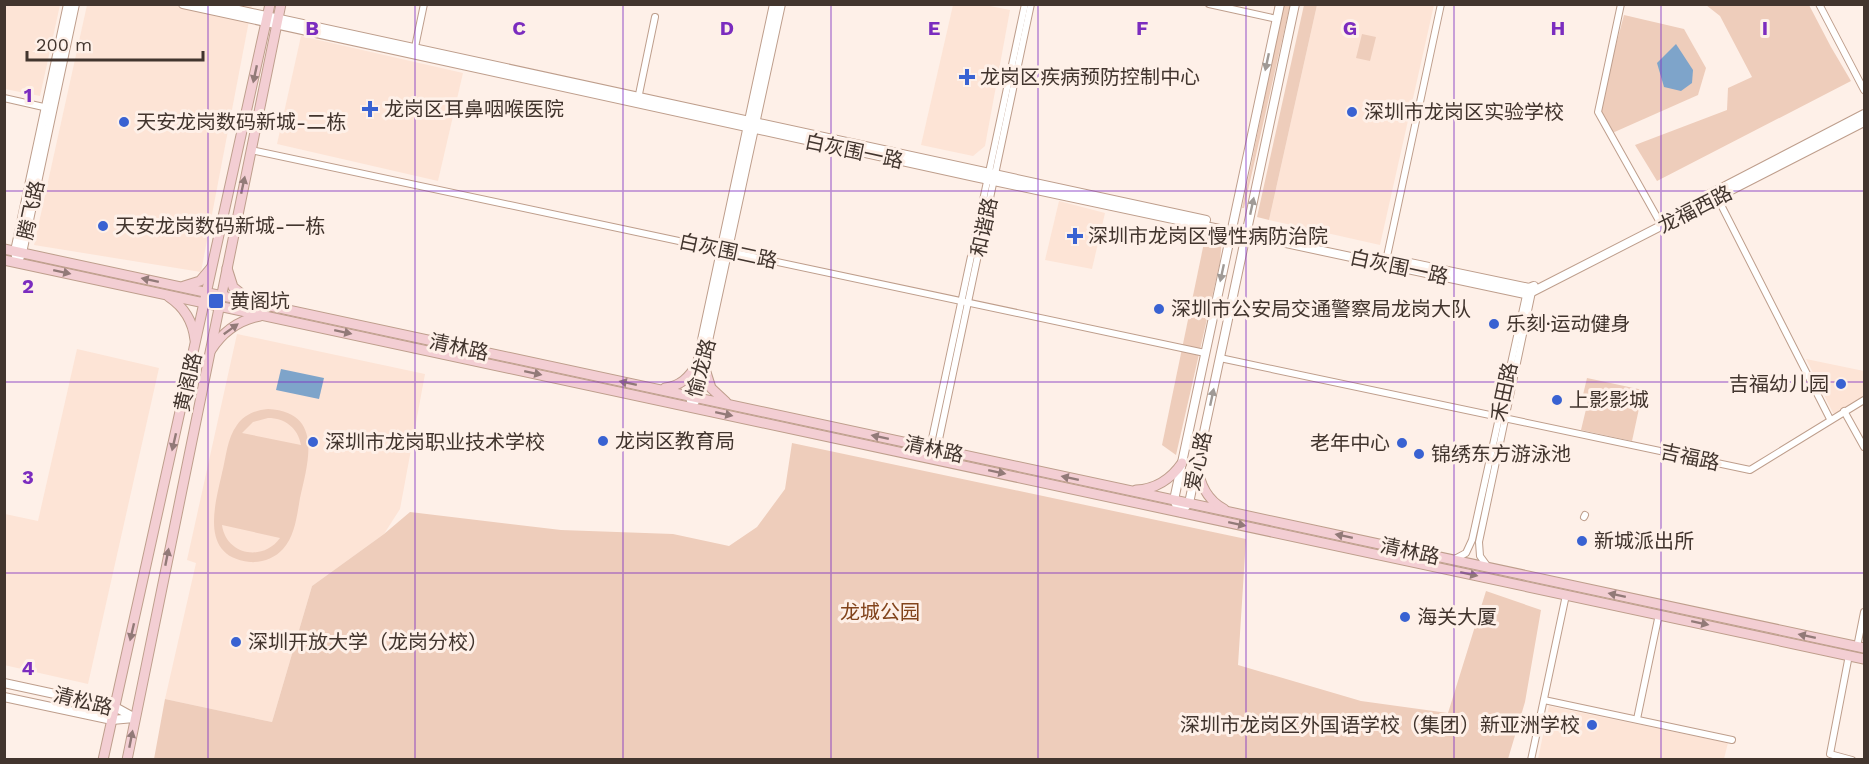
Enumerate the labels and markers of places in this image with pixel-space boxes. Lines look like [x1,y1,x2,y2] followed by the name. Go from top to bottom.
[980,65,1200,89] place label: 龙岗区疾病预防控制中心
[958,68,976,86] marker: 龙岗区疾病预防控制中心
[384,97,564,121] place label: 龙岗区耳鼻咽喉医院
[361,100,379,118] marker: 龙岗区耳鼻咽喉医院
[1364,100,1564,124] place label: 深圳市龙岗区实验学校
[1345,105,1359,119] marker: 深圳市龙岗区实验学校
[136,110,346,134] place label: 天安龙岗数码新城-二栋
[117,115,131,129] marker: 天安龙岗数码新城-二栋
[115,214,325,238] place label: 天安龙岗数码新城-一栋
[96,219,110,233] marker: 天安龙岗数码新城-一栋
[1088,224,1328,248] place label: 深圳市龙岗区慢性病防治院
[1066,227,1084,245] marker: 深圳市龙岗区慢性病防治院
[230,289,290,313] place label: 黄阁坑
[207,292,225,310] marker: 黄阁坑
[1171,297,1471,321] place label: 深圳市公安局交通警察局龙岗大队
[1152,302,1166,316] marker: 深圳市公安局交通警察局龙岗大队
[1506,312,1631,336] place label: 乐刻·运动健身
[1487,317,1501,331] marker: 乐刻·运动健身
[1729,372,1829,396] place label: 吉福幼儿园
[1834,377,1848,391] marker: 吉福幼儿园
[1569,388,1649,412] place label: 上影影城
[1550,393,1564,407] marker: 上影影城
[615,429,735,453] place label: 龙岗区教育局
[325,430,545,454] place label: 深圳市龙岗职业技术学校
[1310,431,1390,455] place label: 老年中心
[596,434,610,448] marker: 龙岗区教育局
[306,435,320,449] marker: 深圳市龙岗职业技术学校
[1395,436,1409,450] marker: 老年中心
[1431,442,1571,466] place label: 锦绣东方游泳池
[1412,447,1426,461] marker: 锦绣东方游泳池
[1594,529,1694,553] place label: 新城派出所
[1575,534,1589,548] marker: 新城派出所
[1417,605,1497,629] place label: 海关大厦
[1398,610,1412,624] marker: 海关大厦
[248,630,488,654] place label: 深圳开放大学（龙岗分校）
[229,635,243,649] marker: 深圳开放大学（龙岗分校）
[1180,713,1580,737] place label: 深圳市龙岗区外国语学校（集团）新亚洲学校
[1585,718,1599,732] marker: 深圳市龙岗区外国语学校（集团）新亚洲学校

